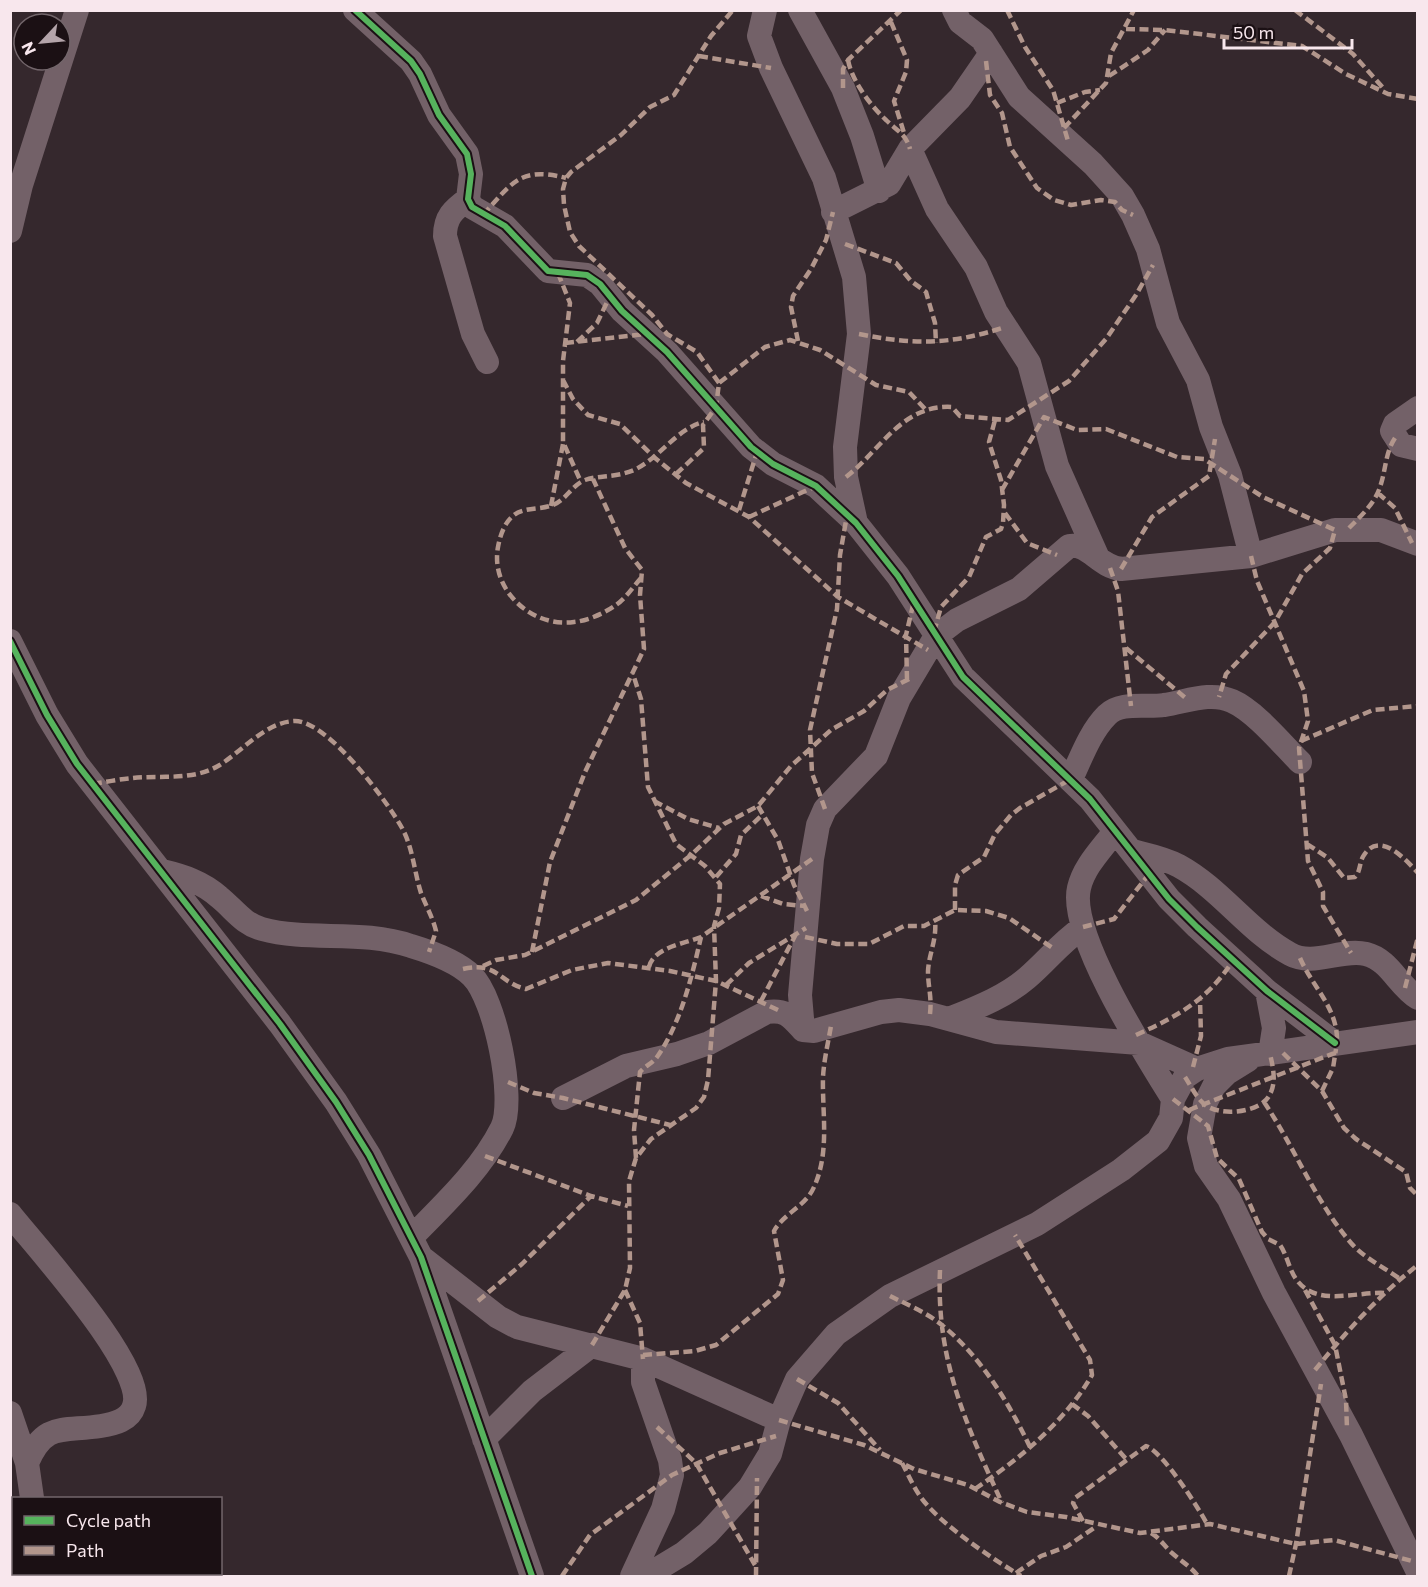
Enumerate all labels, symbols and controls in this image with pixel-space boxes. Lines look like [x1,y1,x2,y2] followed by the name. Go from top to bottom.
[12,12,72,72] north arrow
[1224,12,1352,50] scale bar
[1233,21,1274,43] text: 50 m
[17,39,39,58] text: N
[12,1497,222,1575] legend
[66,1509,151,1531] text: Cycle path
[66,1539,104,1561] text: Path

